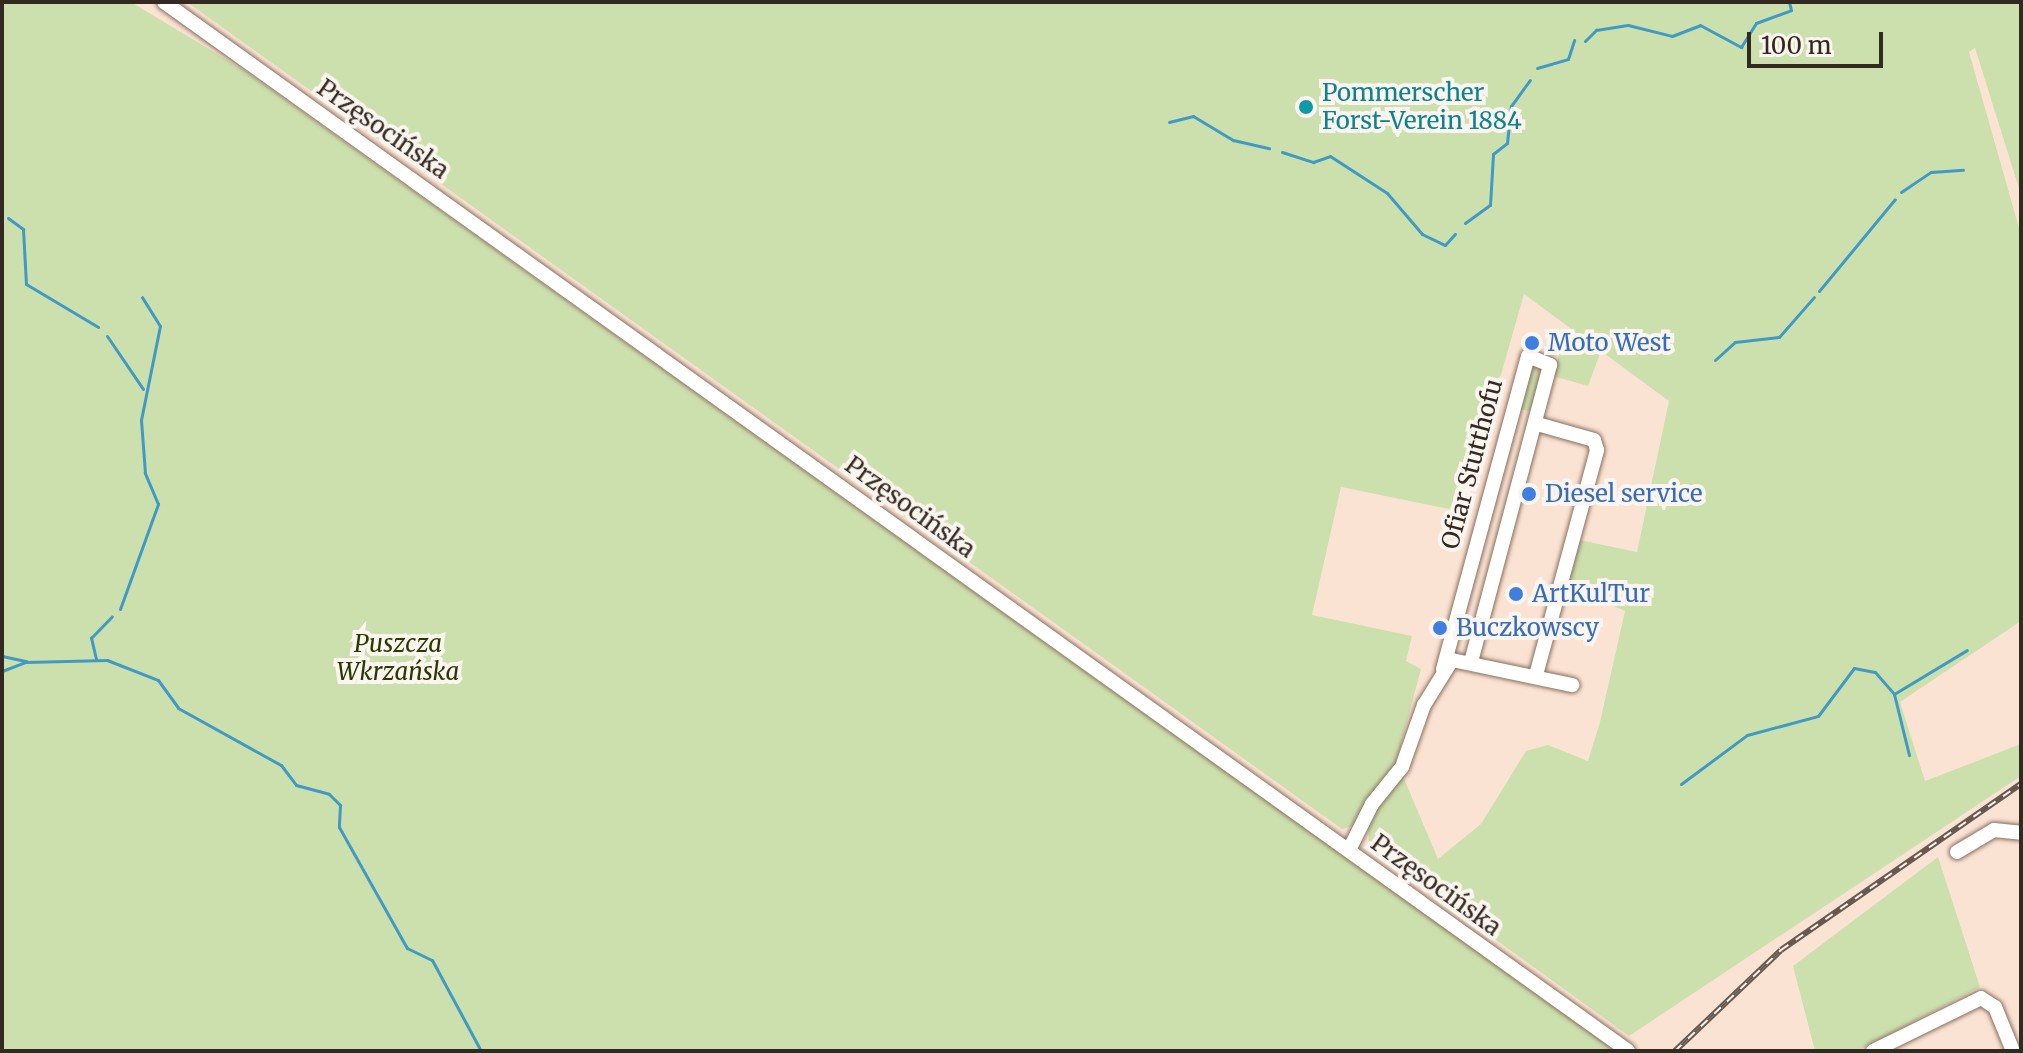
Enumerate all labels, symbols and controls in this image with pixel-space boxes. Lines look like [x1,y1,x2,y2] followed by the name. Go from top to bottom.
[1751,16,1887,66] scale bar
[1761,30,1831,61] text: 100 m
[312,73,454,185] street label: Przęsocińska
[1322,79,1522,135] place label: Pommerscher Forst-Verein 1884
[1297,98,1315,116] marker: Pommerscher Forst-Verein 1884
[1548,329,1671,357] place label: Moto West
[1523,334,1541,352] marker: Moto West
[1435,376,1509,552] street label: Ofiar Stutthofu
[839,450,981,564] street label: Przęsocińska
[1545,480,1702,508] place label: Diesel service
[1520,485,1538,503] marker: Diesel service
[1532,580,1650,608] place label: ArtKulTur
[1507,585,1525,603] marker: ArtKulTur
[1456,614,1599,642] place label: Buczkowscy
[1431,619,1449,637] marker: Buczkowscy
[337,630,459,686] park label: Puszcza Wkrzańska
[1365,828,1507,942] street label: Przęsocińska

